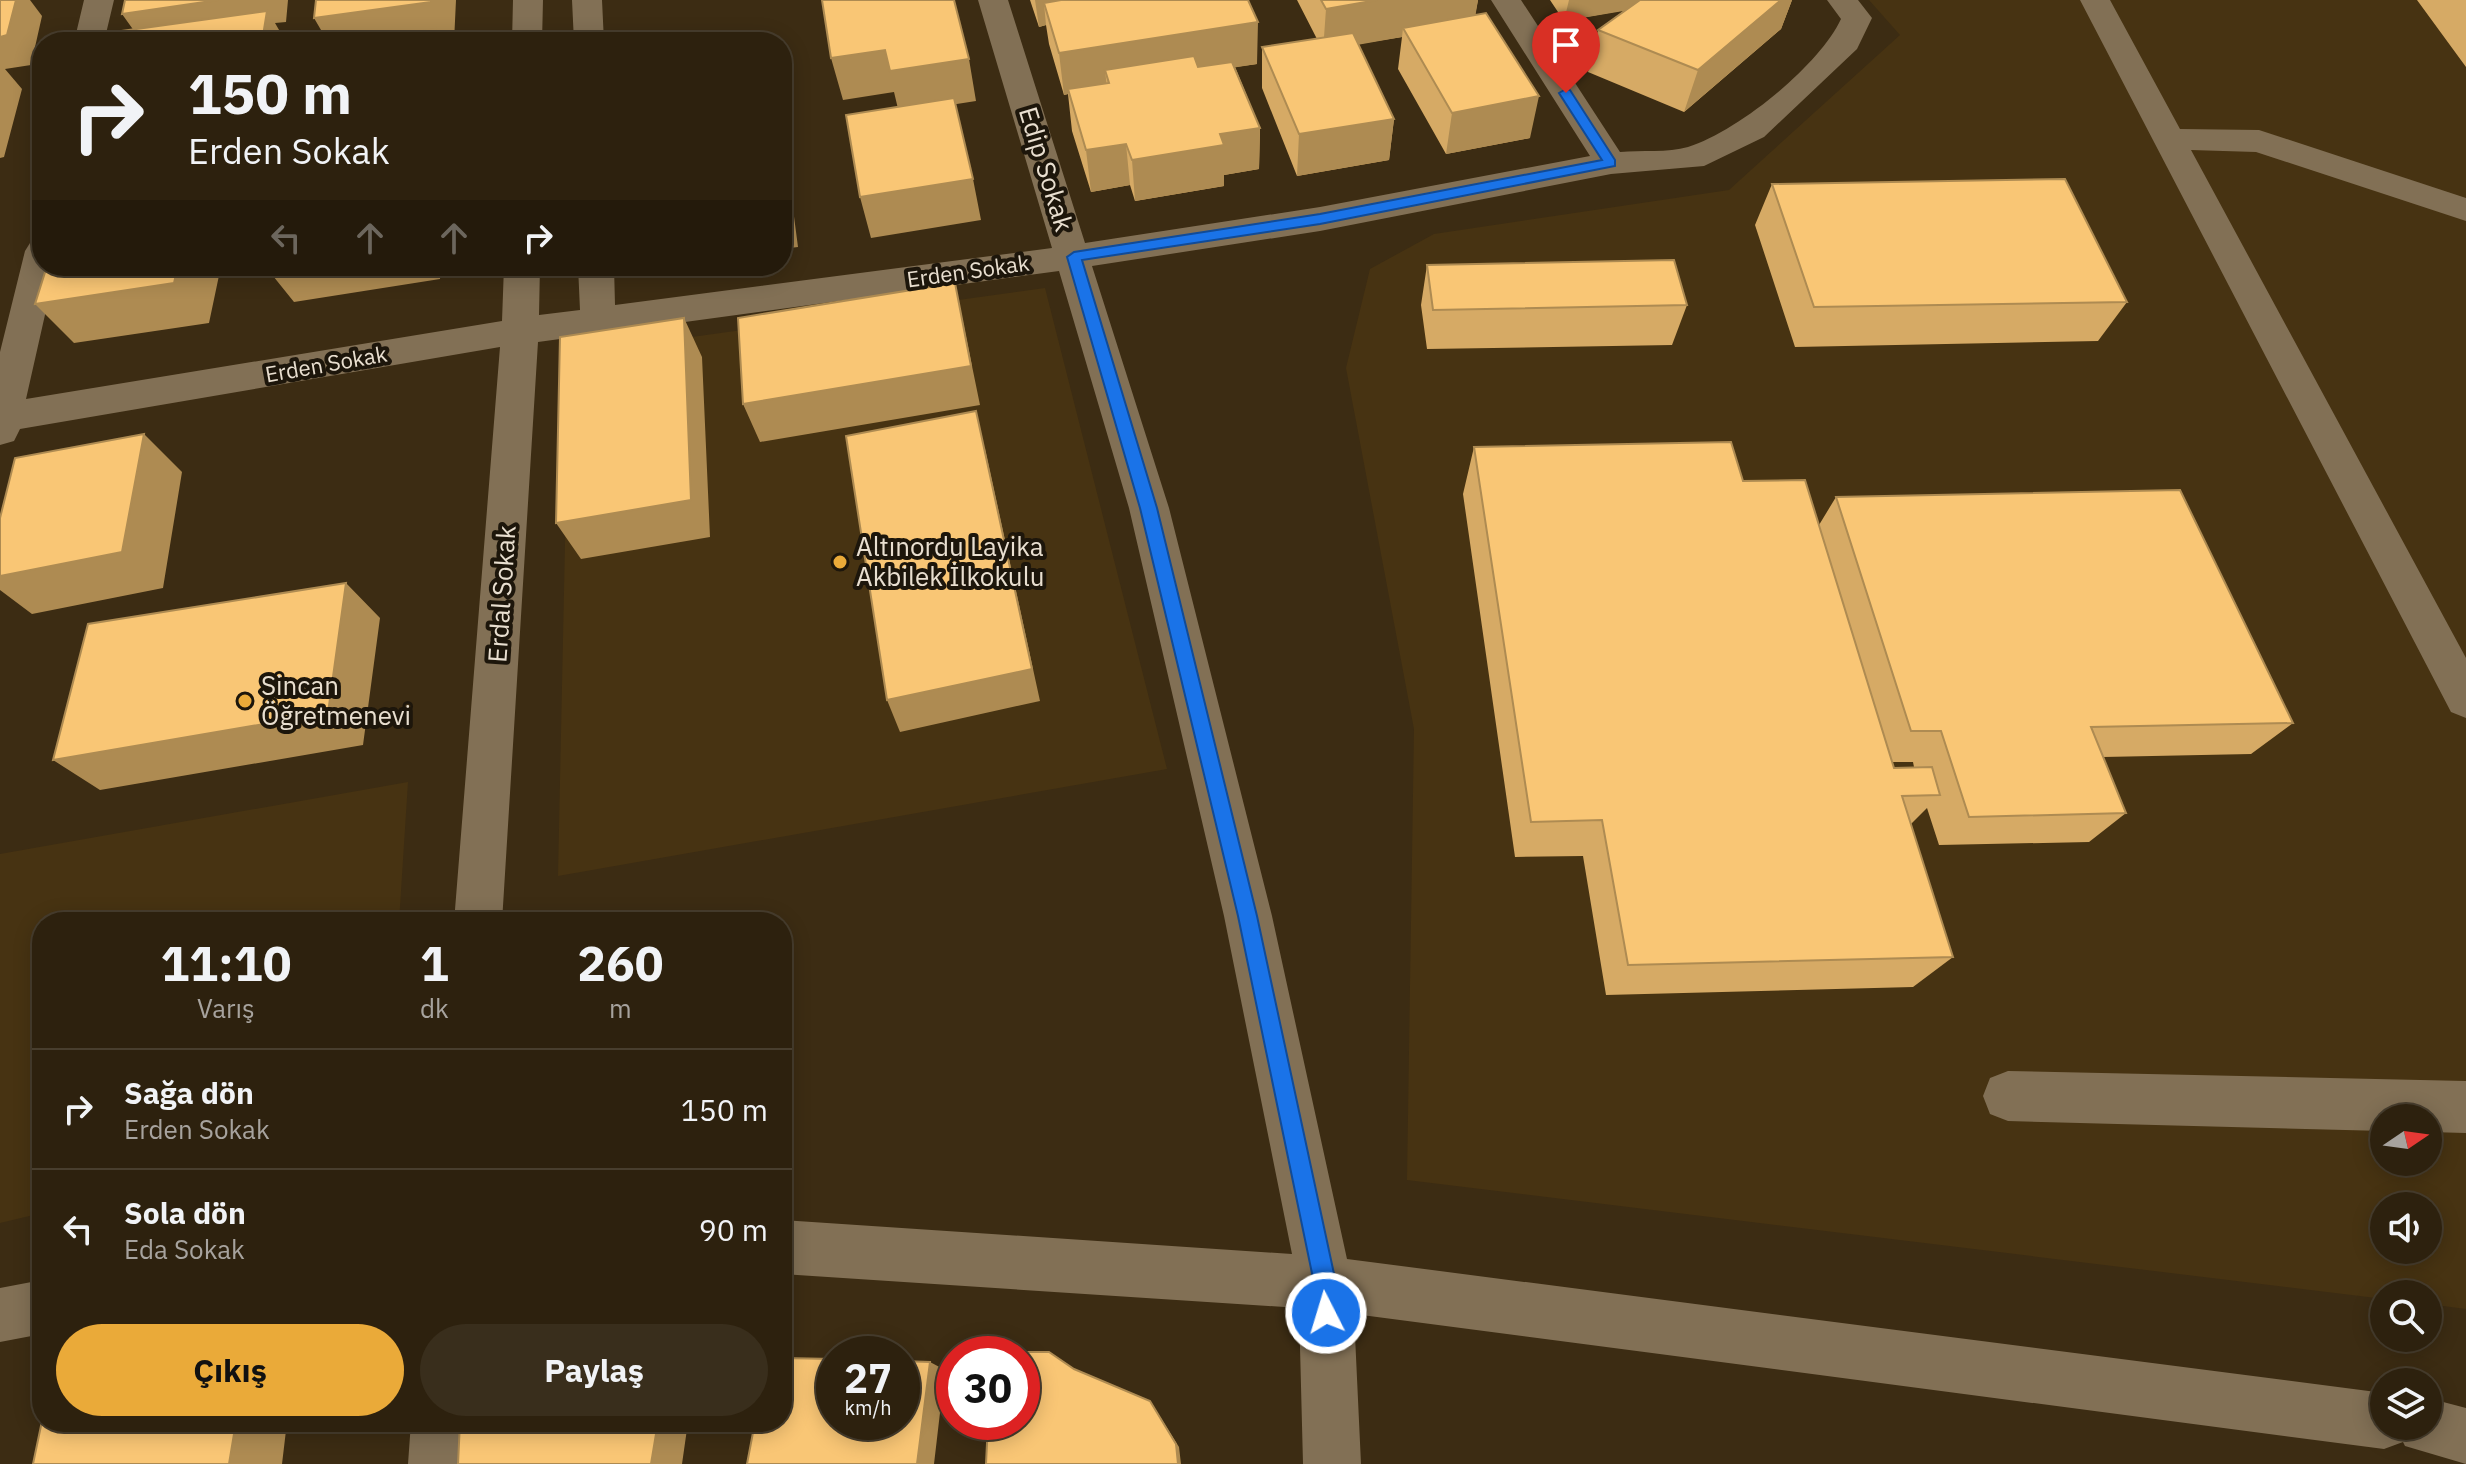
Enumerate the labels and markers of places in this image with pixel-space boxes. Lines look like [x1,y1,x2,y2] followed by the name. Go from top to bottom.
[1532,11,1600,93] pin
[856,529,1044,593] place label: Altınordu Layika Akbilek İlkokulu
[831,553,849,571] marker: Altınordu Layika Akbilek İlkokulu
[261,668,411,732] place label: Sincan Öğretmenevi
[236,692,254,710] marker: Sincan Öğretmenevi

